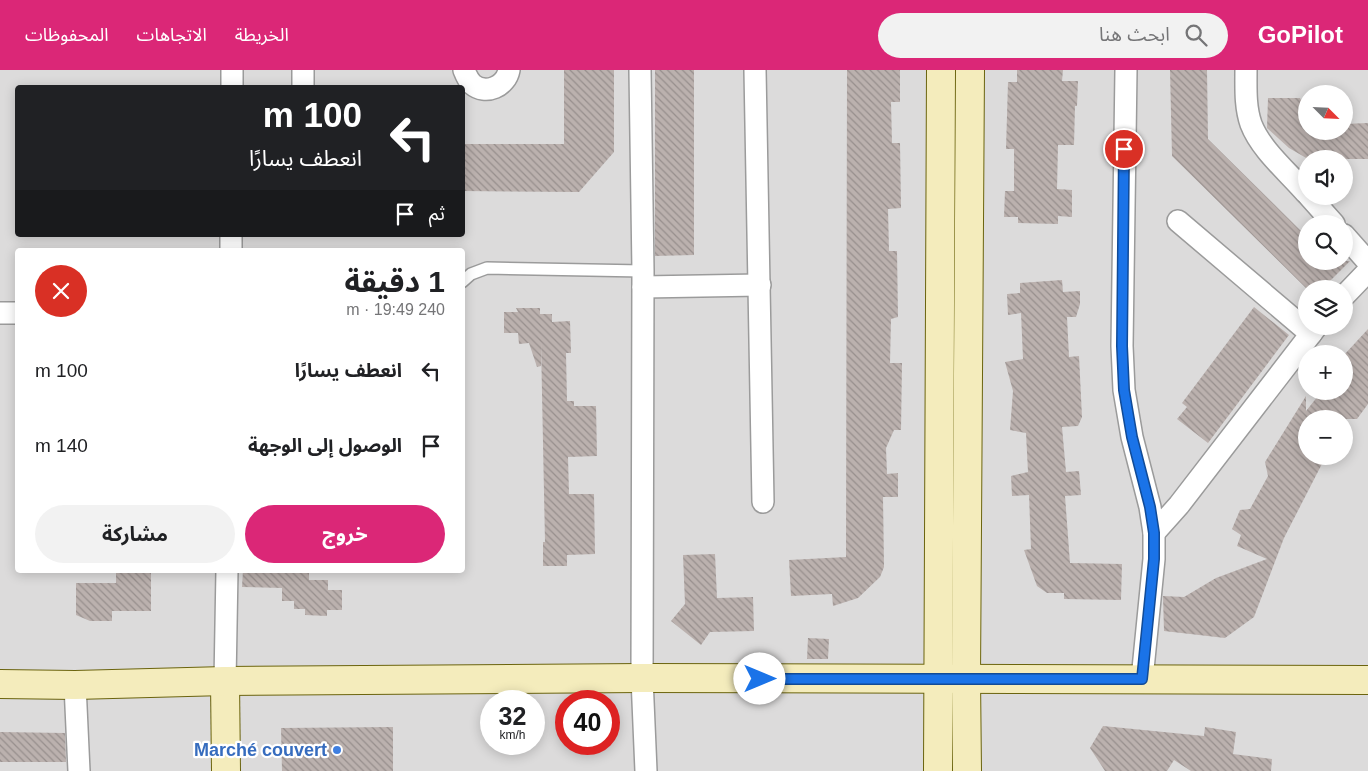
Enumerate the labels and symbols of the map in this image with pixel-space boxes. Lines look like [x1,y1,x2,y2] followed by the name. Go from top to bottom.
[1298,85,1352,140] north arrow
[1103,128,1145,170] pin
[733,652,785,704] position arrow
[555,690,620,755] speed limit sign: 40
[194,740,327,760] place label: Marché couvert
[331,744,343,756] marker: Marché couvert

